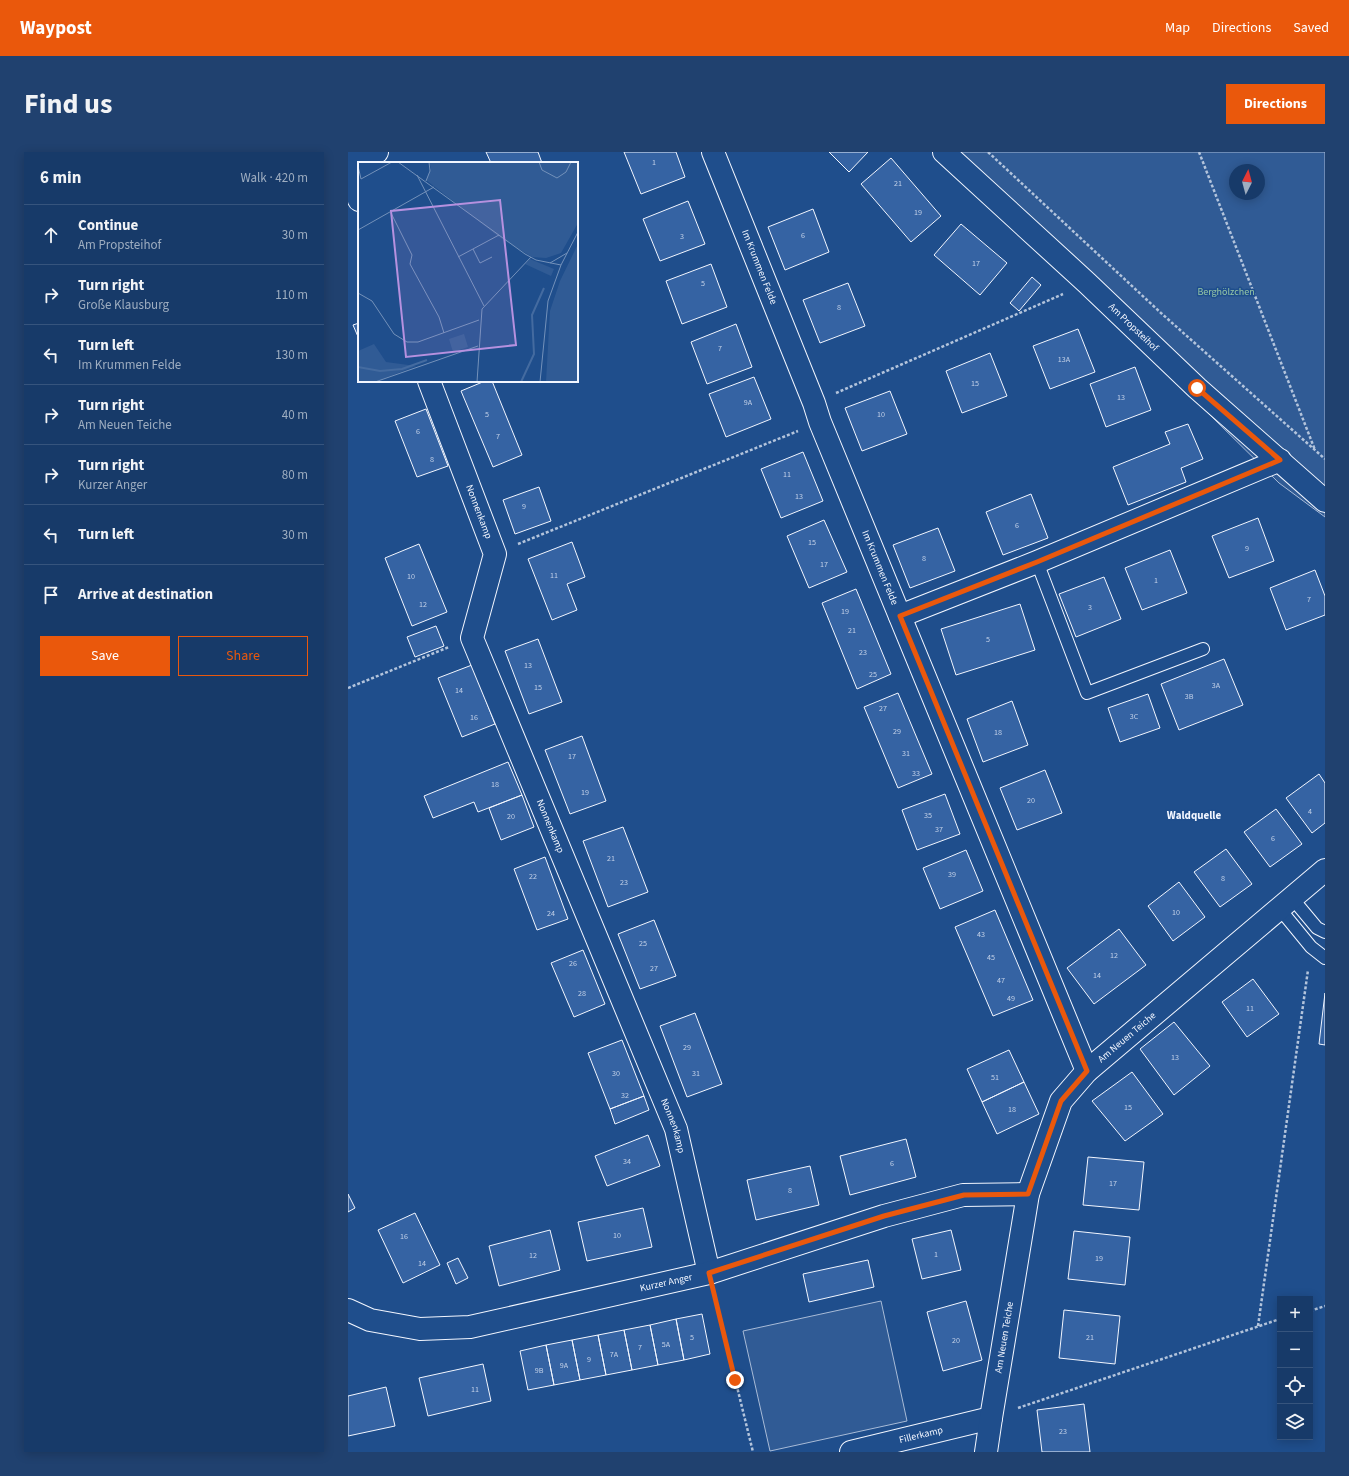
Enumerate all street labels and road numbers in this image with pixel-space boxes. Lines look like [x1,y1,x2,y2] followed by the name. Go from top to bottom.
[738,228,781,307] street label: Im Krummen Felde
[1105,300,1162,355] street label: Am Propsteihof
[462,483,496,541] street label: Nonnenkamp
[858,528,902,607] street label: Im Krummen Felde
[533,797,568,856] street label: Nonnenkamp
[1095,1009,1159,1066] street label: Am Neuen Teiche
[657,1096,688,1155] street label: Nonnenkamp
[638,1270,694,1295] street label: Kurzer Anger
[992,1301,1017,1374] street label: Am Neuen Teiche
[898,1423,945,1447] street label: Fillerkamp

